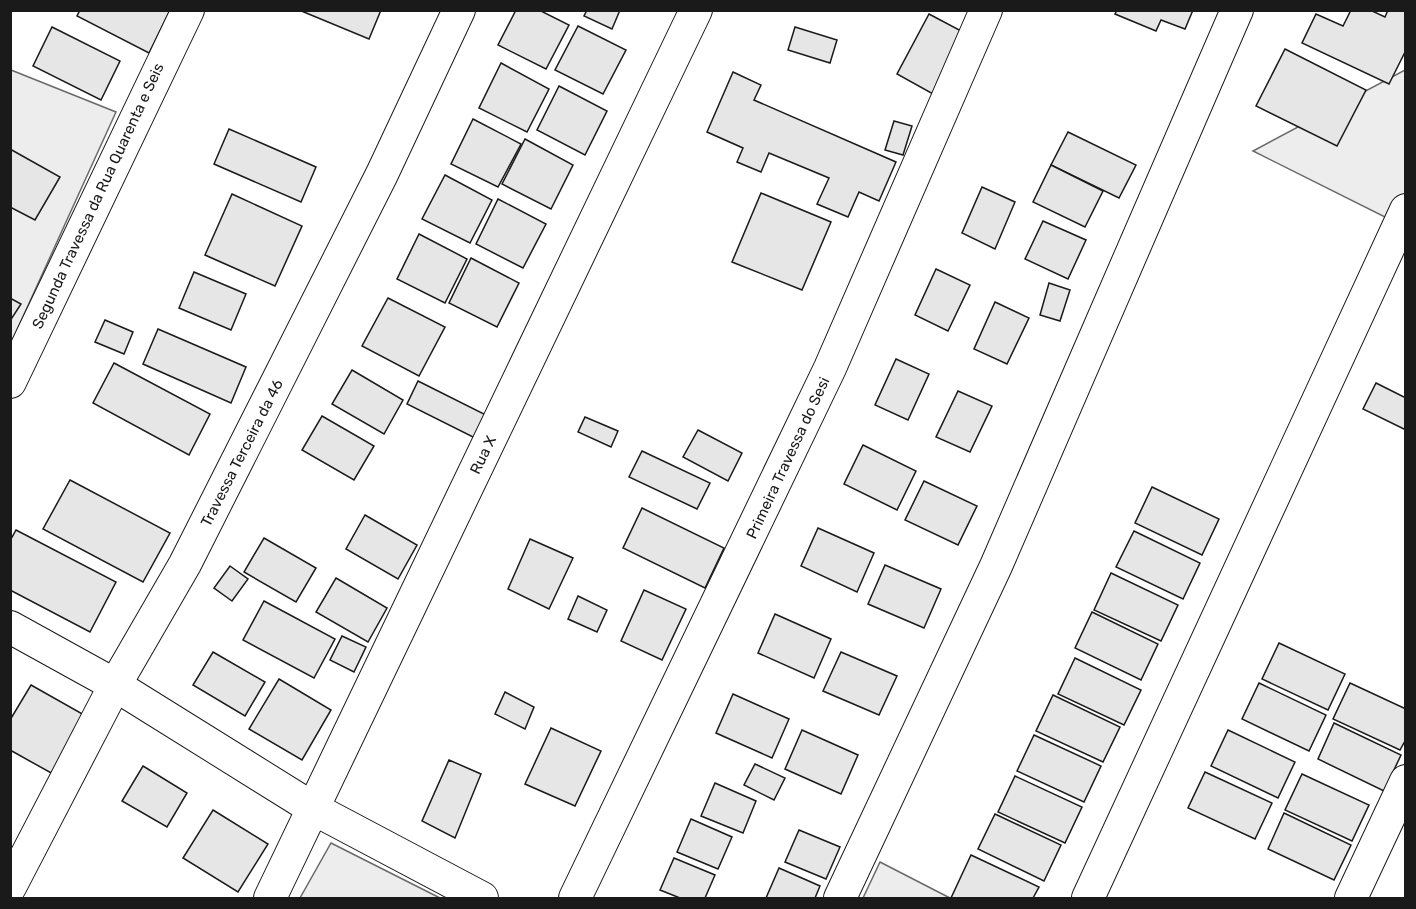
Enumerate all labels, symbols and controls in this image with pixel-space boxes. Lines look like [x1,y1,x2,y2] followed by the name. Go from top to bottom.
[28,60,168,332] street label: Segunda Travessa da Rua Quarenta e Seis
[743,374,833,542] street label: Primeira Travessa do Sesi
[197,376,287,530] street label: Travessa Terceira da 46
[466,432,500,477] street label: Rua X

